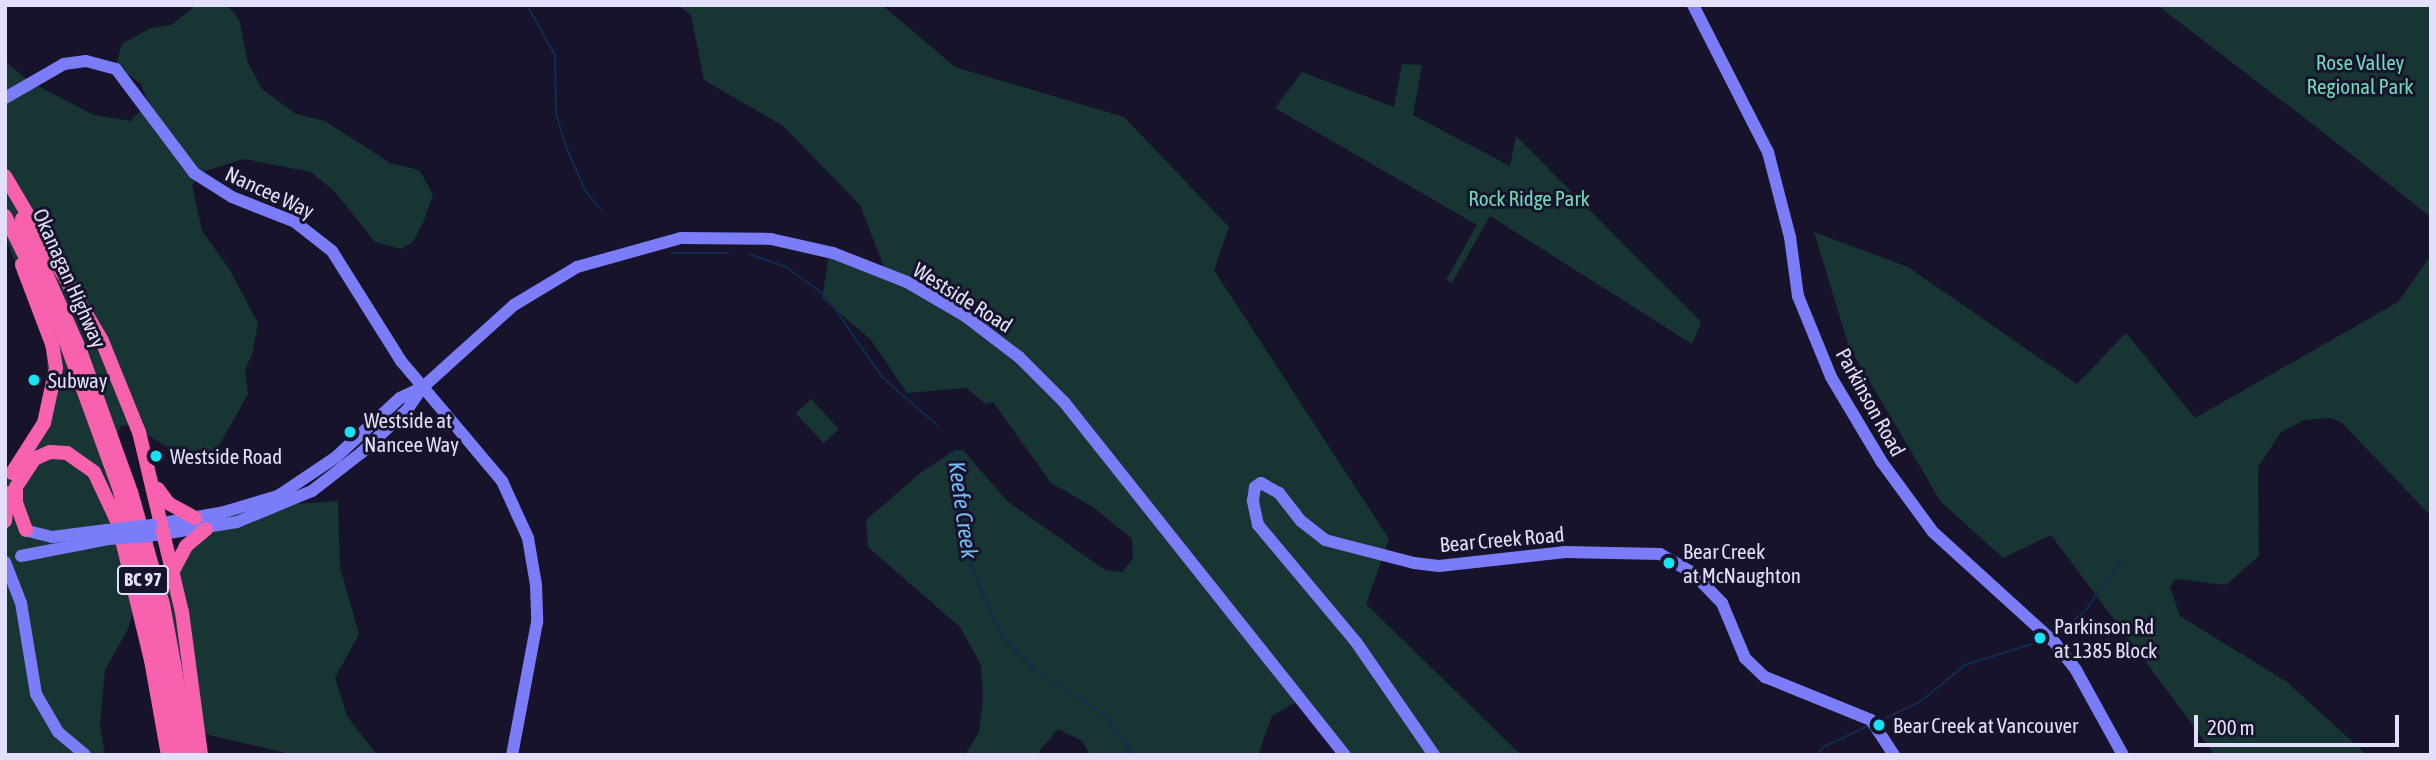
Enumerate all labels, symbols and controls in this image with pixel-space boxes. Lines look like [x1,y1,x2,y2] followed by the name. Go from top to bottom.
[2306,49,2414,99] park label: Rose Valley Regional Park
[222,161,318,223] street label: Nancee Way
[1468,185,1590,211] park label: Rock Ridge Park
[28,205,112,351] street label: Okanagan Highway
[909,257,1017,337] street label: Westside Road
[1831,343,1911,461] street label: Parkinson Road
[48,367,107,393] place label: Subway
[26,372,42,388] marker: Subway
[364,407,459,457] place label: Westside at Nancee Way
[342,424,358,440] marker: Westside at Nancee Way
[170,443,282,469] place label: Westside Road
[148,448,164,464] marker: Westside Road
[943,459,983,561] water label: Keefe Creek
[1439,521,1565,557] street label: Bear Creek Road
[1683,538,1801,588] place label: Bear Creek at McNaughton
[1661,555,1677,571] marker: Bear Creek at McNaughton
[117,565,169,596] road number: BC 97
[2054,613,2157,663] place label: Parkinson Rd at 1385 Block
[2032,630,2048,646] marker: Parkinson Rd at 1385 Block
[2198,700,2403,744] scale bar
[1893,712,2078,738] place label: Bear Creek at Vancouver
[2207,715,2255,739] text: 200 m
[1871,717,1887,733] marker: Bear Creek at Vancouver

